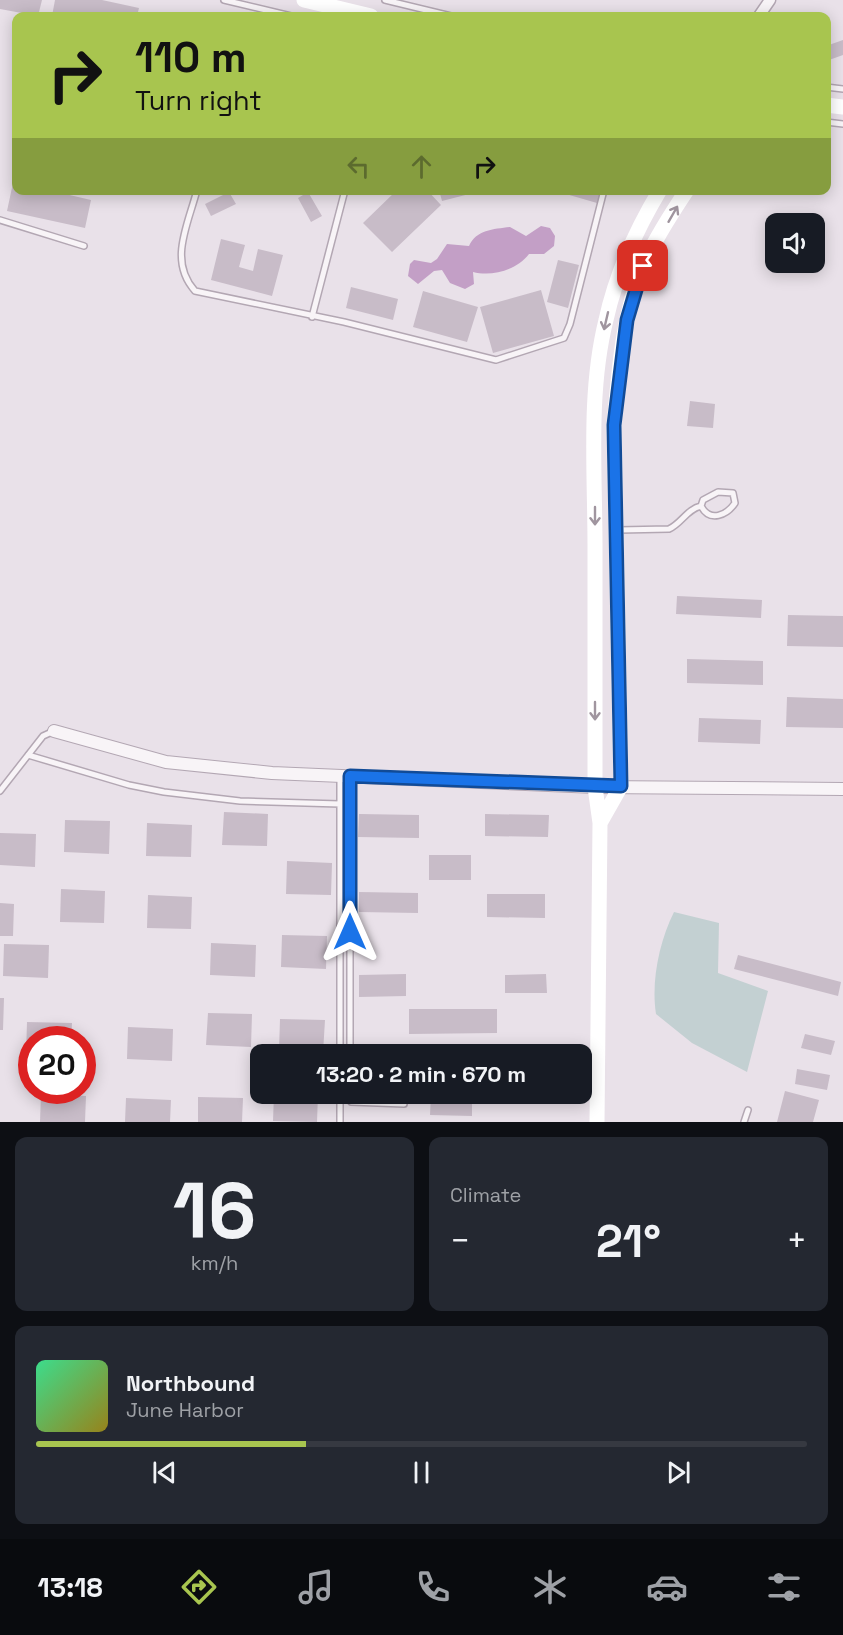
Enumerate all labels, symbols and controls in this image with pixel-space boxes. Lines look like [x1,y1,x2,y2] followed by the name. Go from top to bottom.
[135,31,247,84] text: 110 m
[36,36,114,114] icon: right
[135,83,262,118] text: Turn right
[342,150,375,183] icon: left
[405,150,438,183] icon: ahead
[468,150,501,183] icon: right
[667,205,679,222] one-way arrow
[765,213,825,273] map controls
[765,213,825,273] button: sound
[617,240,668,291] pin
[626,249,659,282] icon: arrive
[600,311,611,331] one-way arrow
[589,505,601,525] one-way arrow
[589,700,601,720] one-way arrow
[318,900,382,964] position arrow
[18,1026,96,1104] speed limit sign: 20
[316,1060,526,1088] text: 13:20 · 2 min · 670 m
[173,1161,256,1261] text: 16
[450,1182,521,1208] text: Climate
[596,1213,661,1270] text: 21°
[450,1220,470,1262] text: −
[787,1220,807,1262] text: +
[191,1250,238,1276] text: km/h
[126,1369,255,1397] text: Northbound
[126,1397,244,1423] text: June Harbor
[148,1456,181,1489] icon: previous
[405,1456,438,1489] icon: pause
[662,1456,695,1489] icon: next
[178,1566,220,1608] icon: directions
[295,1566,337,1608] icon: music
[412,1566,454,1608] icon: phone
[529,1566,571,1608] icon: climate
[646,1566,688,1608] icon: car
[763,1566,805,1608] icon: filters
[38,1570,103,1605] text: 13:18

